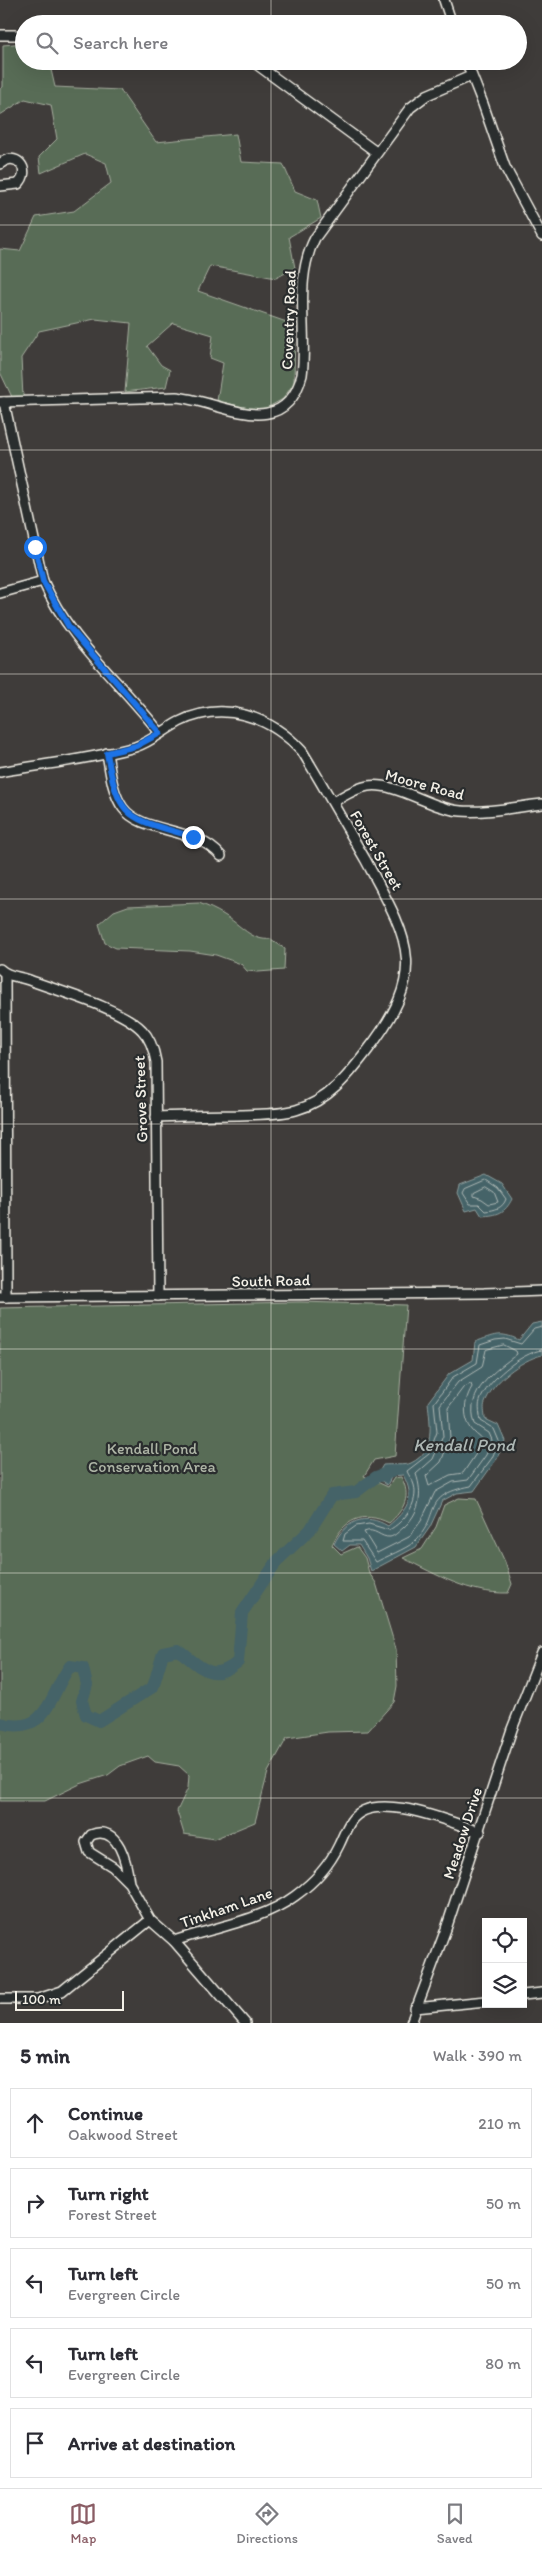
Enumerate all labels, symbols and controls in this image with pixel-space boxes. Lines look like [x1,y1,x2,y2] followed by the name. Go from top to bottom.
[15,15,527,70] search box
[33,29,61,57] icon: search
[73,31,168,54] text: Search here
[277,270,300,370] street label: Coventry Road
[24,536,47,559] route start
[383,765,467,804] street label: Moore Road
[346,807,407,893] street label: Forest Street
[182,826,205,849] route end
[129,1055,152,1143] street label: Grove Street
[231,1270,311,1291] street label: South Road
[413,1434,517,1456] water label: Kendall Pond
[88,1439,217,1476] park label: Kendall Pond Conservation Area
[439,1785,486,1882] street label: Meadow Drive
[178,1883,275,1932] street label: Tinkham Lane
[482,1918,527,2008] map controls
[482,1918,527,1963] button: locate
[482,1963,527,2008] button: layers
[15,1988,124,2011] scale bar
[22,1991,61,2008] text: 100 m
[20,2043,70,2068] text: 5 min
[433,2046,522,2065] text: Walk · 390 m
[68,2102,143,2125] text: Continue
[21,2109,49,2137] icon: ahead
[478,2114,521,2133] text: 210 m
[68,2125,178,2144] text: Oakwood Street
[68,2182,149,2205] text: Turn right
[21,2189,49,2217] icon: right
[486,2194,521,2213] text: 50 m
[68,2205,157,2224] text: Forest Street
[68,2262,138,2285] text: Turn left
[21,2269,49,2297] icon: left
[486,2274,521,2293] text: 50 m
[68,2285,180,2304] text: Evergreen Circle
[68,2342,138,2365] text: Turn left
[21,2349,49,2377] icon: left
[485,2354,521,2373] text: 80 m
[68,2365,180,2384] text: Evergreen Circle
[21,2429,49,2457] icon: arrive
[68,2432,235,2455] text: Arrive at destination
[69,2500,97,2547] tab: Map
[236,2500,298,2547] tab: Directions
[437,2500,473,2547] tab: Saved

